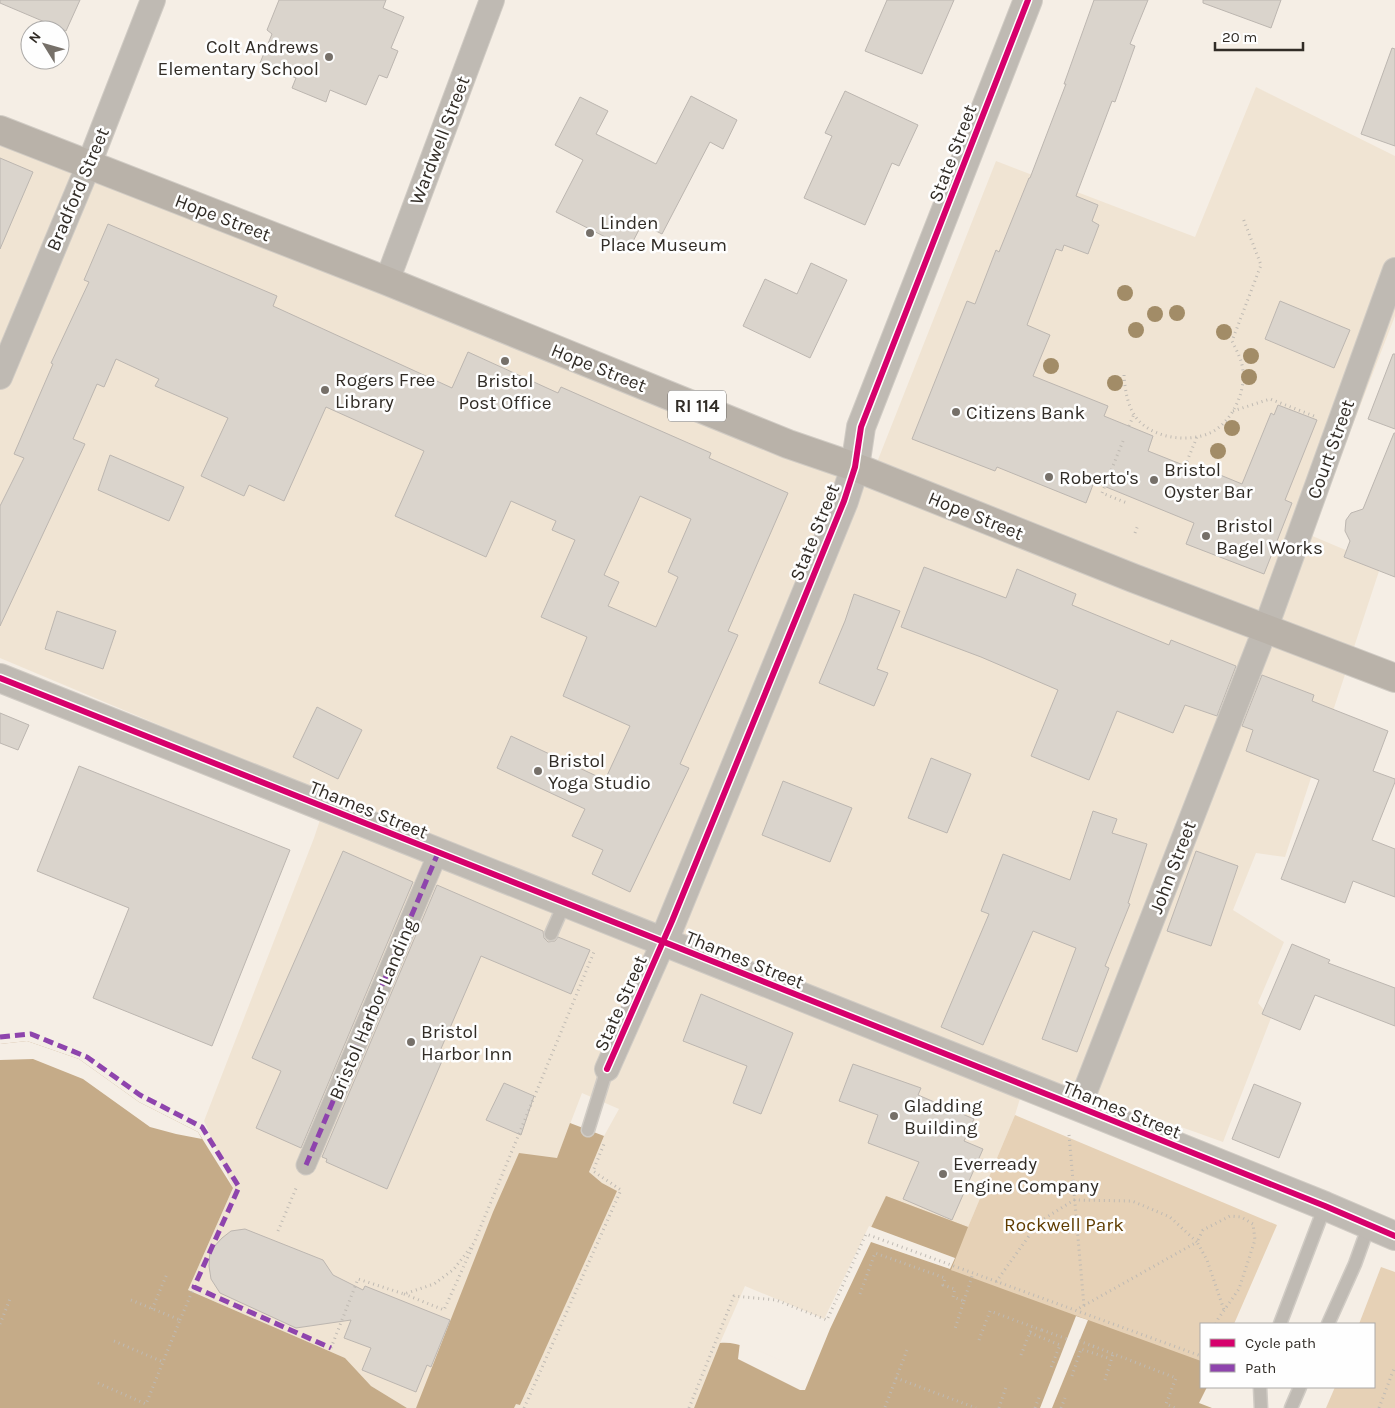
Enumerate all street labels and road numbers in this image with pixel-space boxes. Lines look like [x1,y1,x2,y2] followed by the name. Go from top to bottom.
[405,73,475,208] street label: Wardwell Street
[924,101,982,205] street label: State Street
[42,124,114,254] street label: Bradford Street
[172,190,274,246] street label: Hope Street
[548,339,649,397] street label: Hope Street
[668,391,726,422] road number: RI 114
[1303,397,1359,502] street label: Court Street
[785,481,844,584] street label: State Street
[925,487,1026,545] street label: Hope Street
[306,776,431,844] street label: Thames Street
[1145,818,1201,917] street label: John Street
[325,915,421,1103] street label: Bristol Harbor Landing
[682,926,807,994] street label: Thames Street
[590,952,652,1055] street label: State Street
[1059,1076,1184,1144] street label: Thames Street

